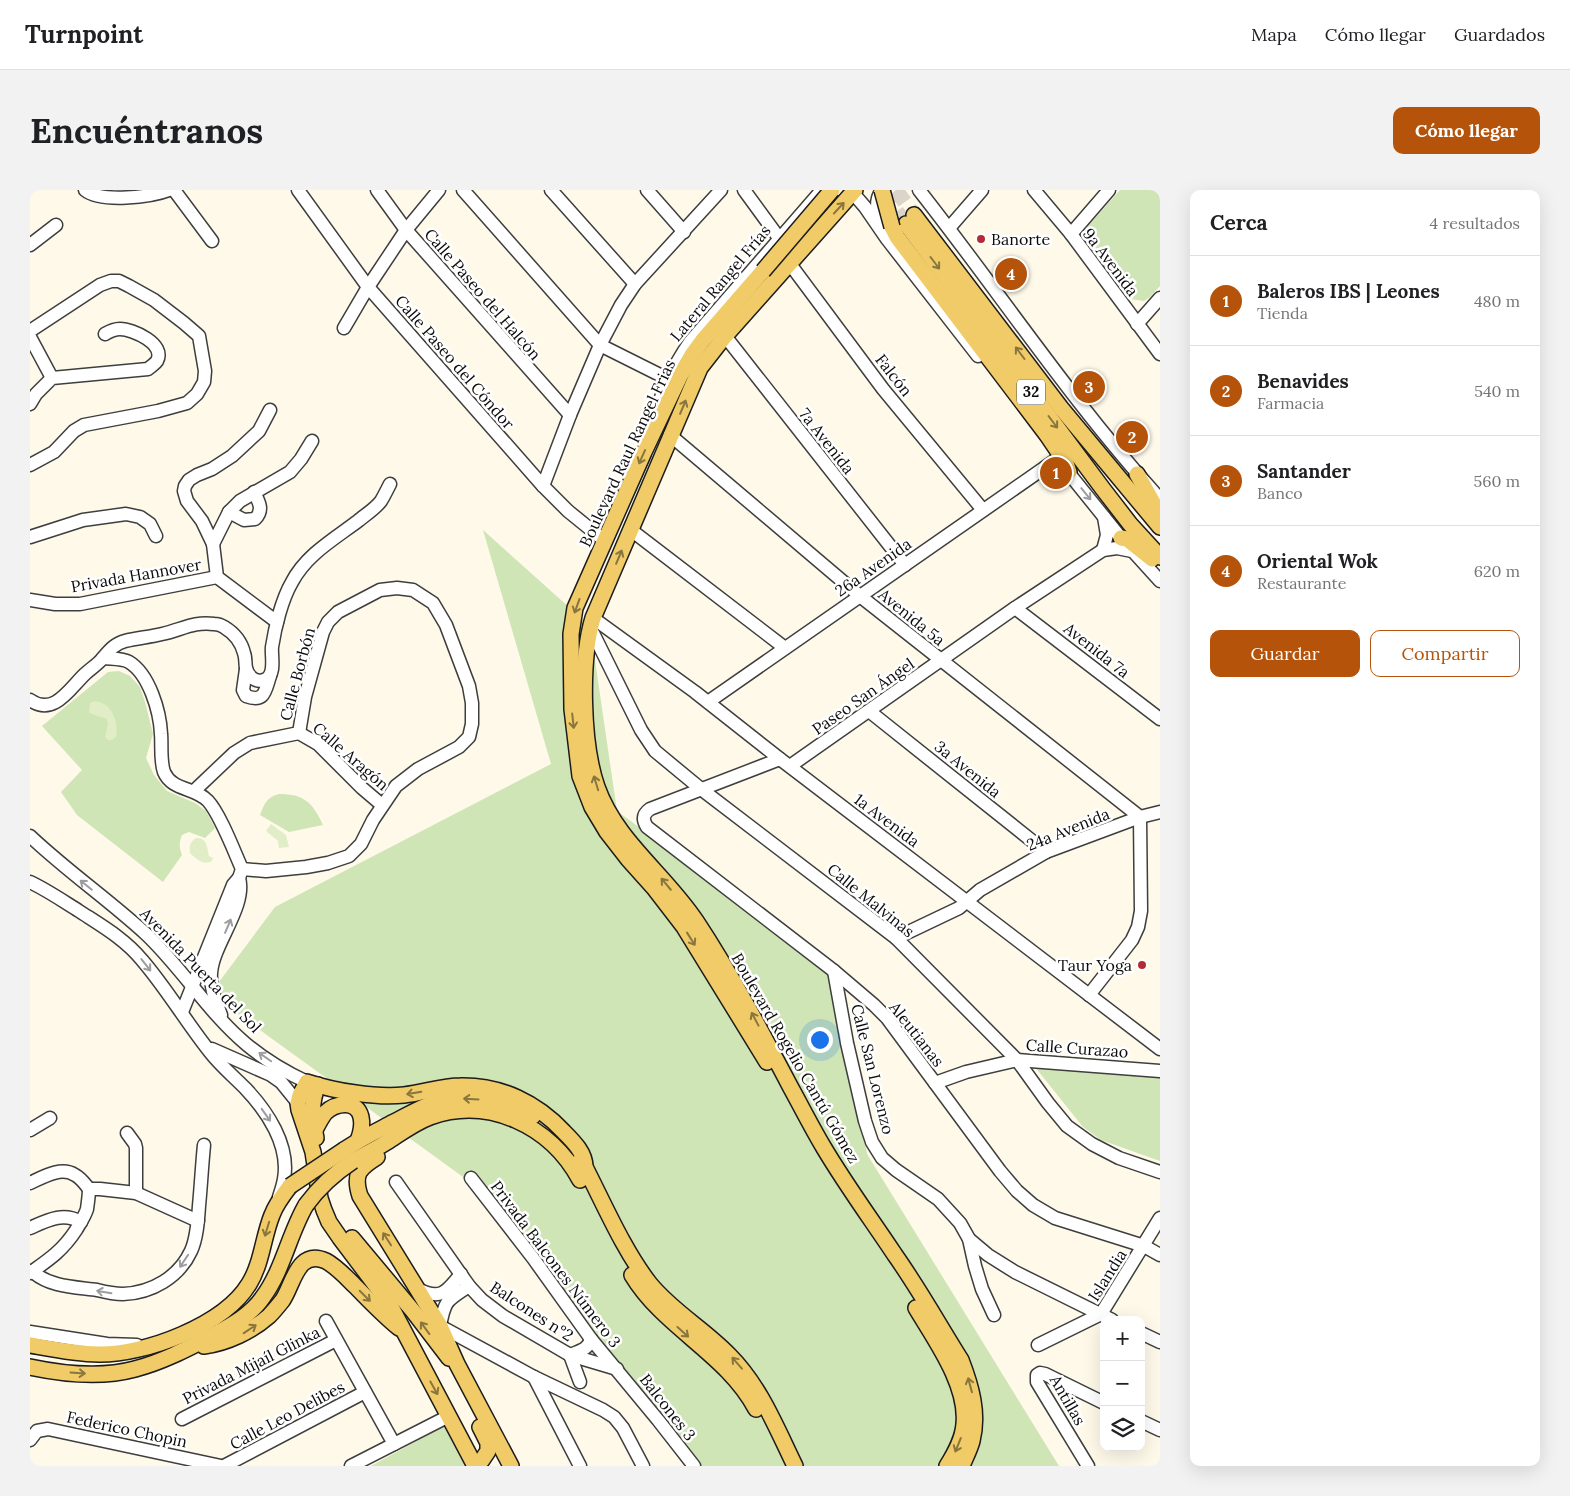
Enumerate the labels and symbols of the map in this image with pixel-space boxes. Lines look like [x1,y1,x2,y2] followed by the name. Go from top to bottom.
[833,202,845,215] one-way arrow
[665,221,775,345] street label: Lateral Rangel Frías
[420,224,546,364] street label: Calle Paseo del Halcón
[1079,224,1143,300] street label: 9a Avenida
[991,229,1051,249] place label: Banorte
[975,233,987,245] marker: Banorte
[995,255,1027,293] pin: 4
[930,256,940,270] one-way arrow
[391,291,519,433] street label: Calle Paseo del Cóndor
[1015,346,1025,360] one-way arrow
[871,350,917,400] street label: Falcón
[575,356,679,550] street label: Boulevard Raul Rangel Frias
[1073,368,1105,406] pin: 3
[1017,380,1045,404] road number: 32
[678,400,688,415] one-way arrow
[795,404,859,478] street label: 7a Avenida
[1048,415,1058,429] one-way arrow
[1116,418,1148,456] pin: 2
[637,449,647,464] one-way arrow
[1040,454,1072,492] pin: 1
[1081,488,1092,501] one-way arrow
[831,533,915,601] street label: 26a Avenida
[615,550,625,565] one-way arrow
[69,554,203,596] street label: Privada Hannover
[874,584,949,650] street label: Avenida 5a
[572,598,581,613] one-way arrow
[1059,617,1134,682] street label: Avenida 7a
[275,625,319,723] street label: Calle Borbón
[808,653,918,739] street label: Paseo San Ángel
[568,712,578,728] one-way arrow
[309,718,393,795] street label: Calle Aragón
[931,736,1005,802] street label: 3a Avenida
[591,775,601,791] one-way arrow
[850,789,924,851] street label: 1a Avenida
[1024,803,1112,855] street label: 24a Avenida
[823,859,919,941] street label: Calle Malvinas
[660,878,671,891] one-way arrow
[80,880,93,891] one-way arrow
[136,903,266,1037] street label: Avenida Puerta del Sol
[224,919,234,934] one-way arrow
[687,931,697,945] one-way arrow
[727,949,865,1167] street label: Boulevard Rogelio Cantú Gómez
[1058,955,1132,975] place label: Taur Yoga
[141,958,152,971] one-way arrow
[1136,959,1148,971] marker: Taur Yoga
[885,997,949,1070] street label: Aleutianas
[847,1002,899,1136] street label: Calle San Lorenzo
[750,1012,760,1027] one-way arrow
[807,1027,833,1053] your location
[1025,1034,1129,1062] street label: Calle Curazao
[258,1052,272,1062] one-way arrow
[407,1089,423,1099] one-way arrow
[463,1095,479,1104] one-way arrow
[261,1108,271,1122] one-way arrow
[487,1177,625,1351] street label: Privada Balcones Número 3
[262,1220,272,1236] one-way arrow
[382,1232,393,1246] one-way arrow
[1083,1245,1131,1305] street label: Islandia
[179,1254,189,1268] one-way arrow
[487,1277,577,1345] street label: Balcones n°2
[96,1286,112,1296] one-way arrow
[358,1289,370,1301] one-way arrow
[179,1322,323,1408] street label: Privada Mijaíl Glinka
[420,1322,431,1335] one-way arrow
[243,1323,257,1333] one-way arrow
[677,1326,690,1338] one-way arrow
[731,1357,742,1370] one-way arrow
[70,1368,86,1378] one-way arrow
[636,1370,700,1444] street label: Balcones 3
[1045,1370,1090,1429] street label: Antillas
[226,1376,348,1454] street label: Calle Leo Delibes
[964,1378,974,1394] one-way arrow
[429,1381,439,1396] one-way arrow
[65,1406,189,1452] street label: Federico Chopin
[953,1437,962,1452] one-way arrow

